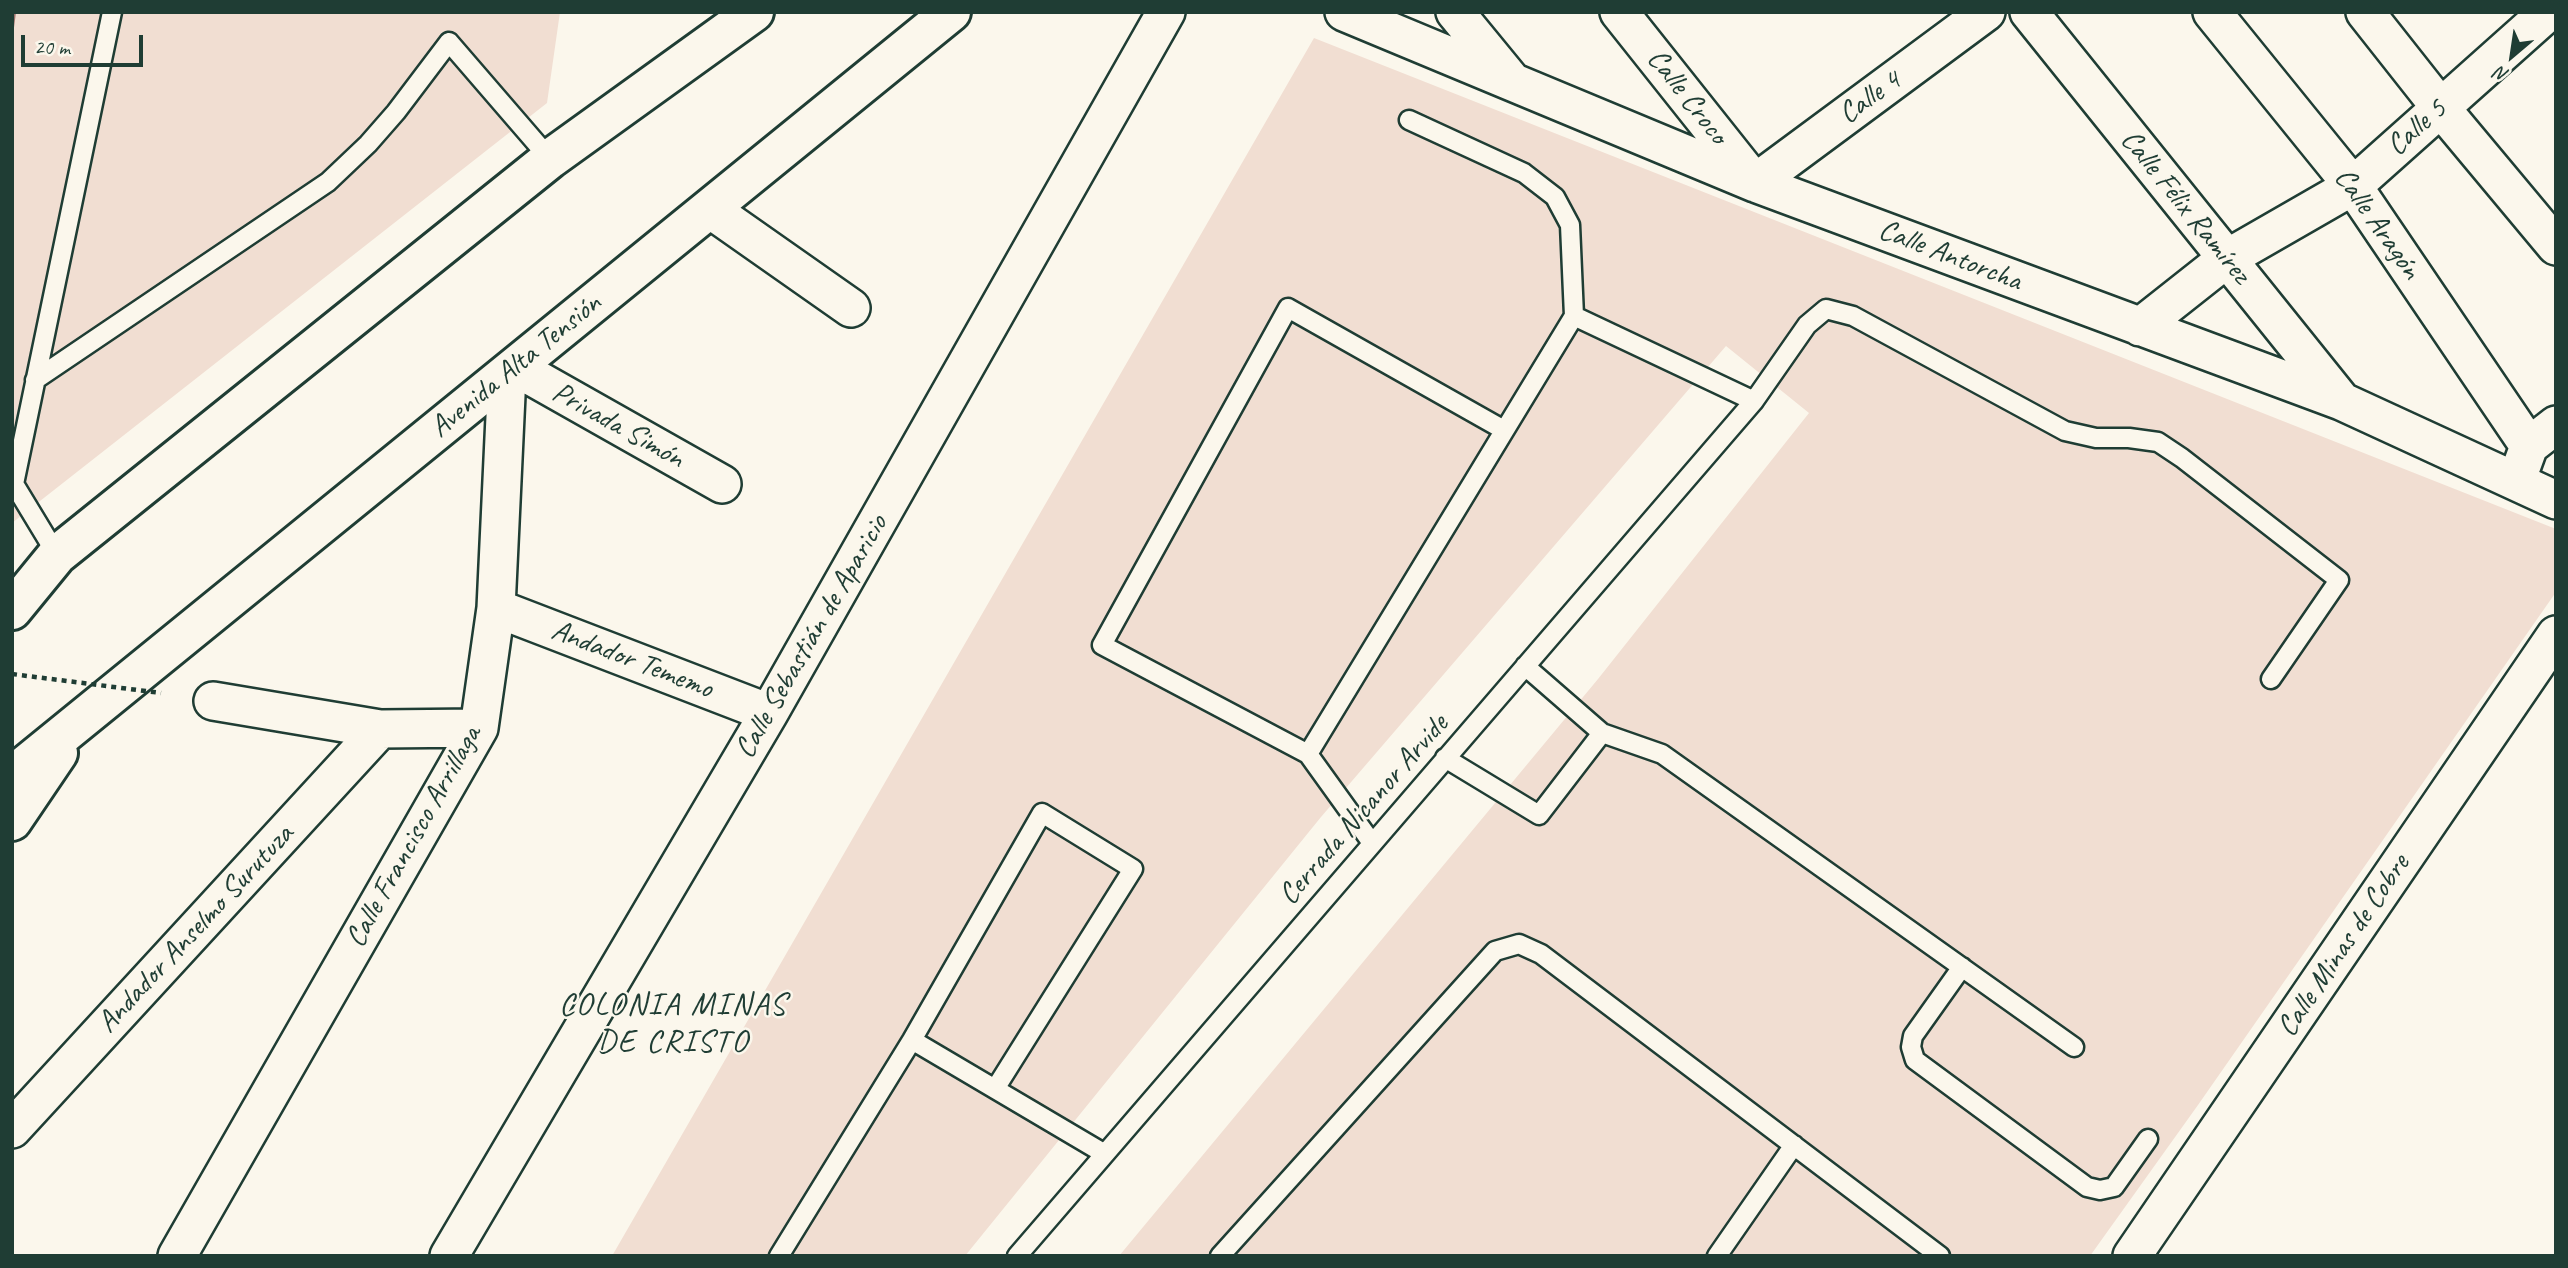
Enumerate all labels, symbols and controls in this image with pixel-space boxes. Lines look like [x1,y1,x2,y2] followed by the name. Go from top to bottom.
[24,21,147,65] scale bar
[2477,21,2547,91] north arrow
[34,34,70,60] text: 20 m
[1639,42,1735,152] street label: Calle Croco
[2491,61,2513,88] text: N
[1832,63,1908,133] street label: Calle 4
[2380,92,2454,164] street label: Calle 5
[2112,123,2258,291] street label: Calle Félix Ramírez
[2326,161,2428,287] street label: Calle Aragón
[1873,212,2027,300] street label: Calle Antorcha
[423,286,609,446] street label: Avenida Alta Tensión
[546,375,690,477] street label: Privada Simón
[728,509,896,765] street label: Calle Sebastián de Aparicio
[546,613,718,707] street label: Andador Tememo
[1272,707,1456,913] street label: Cerrada Nicanor Arvide
[338,720,490,954] street label: Calle Francisco Arrillaga
[90,817,302,1041] street label: Andador Anselmo Surutuza
[2270,848,2418,1044] street label: Calle Minas de Cobre
[563,987,783,1062] district label: COLONIA MINAS DE CRISTO

